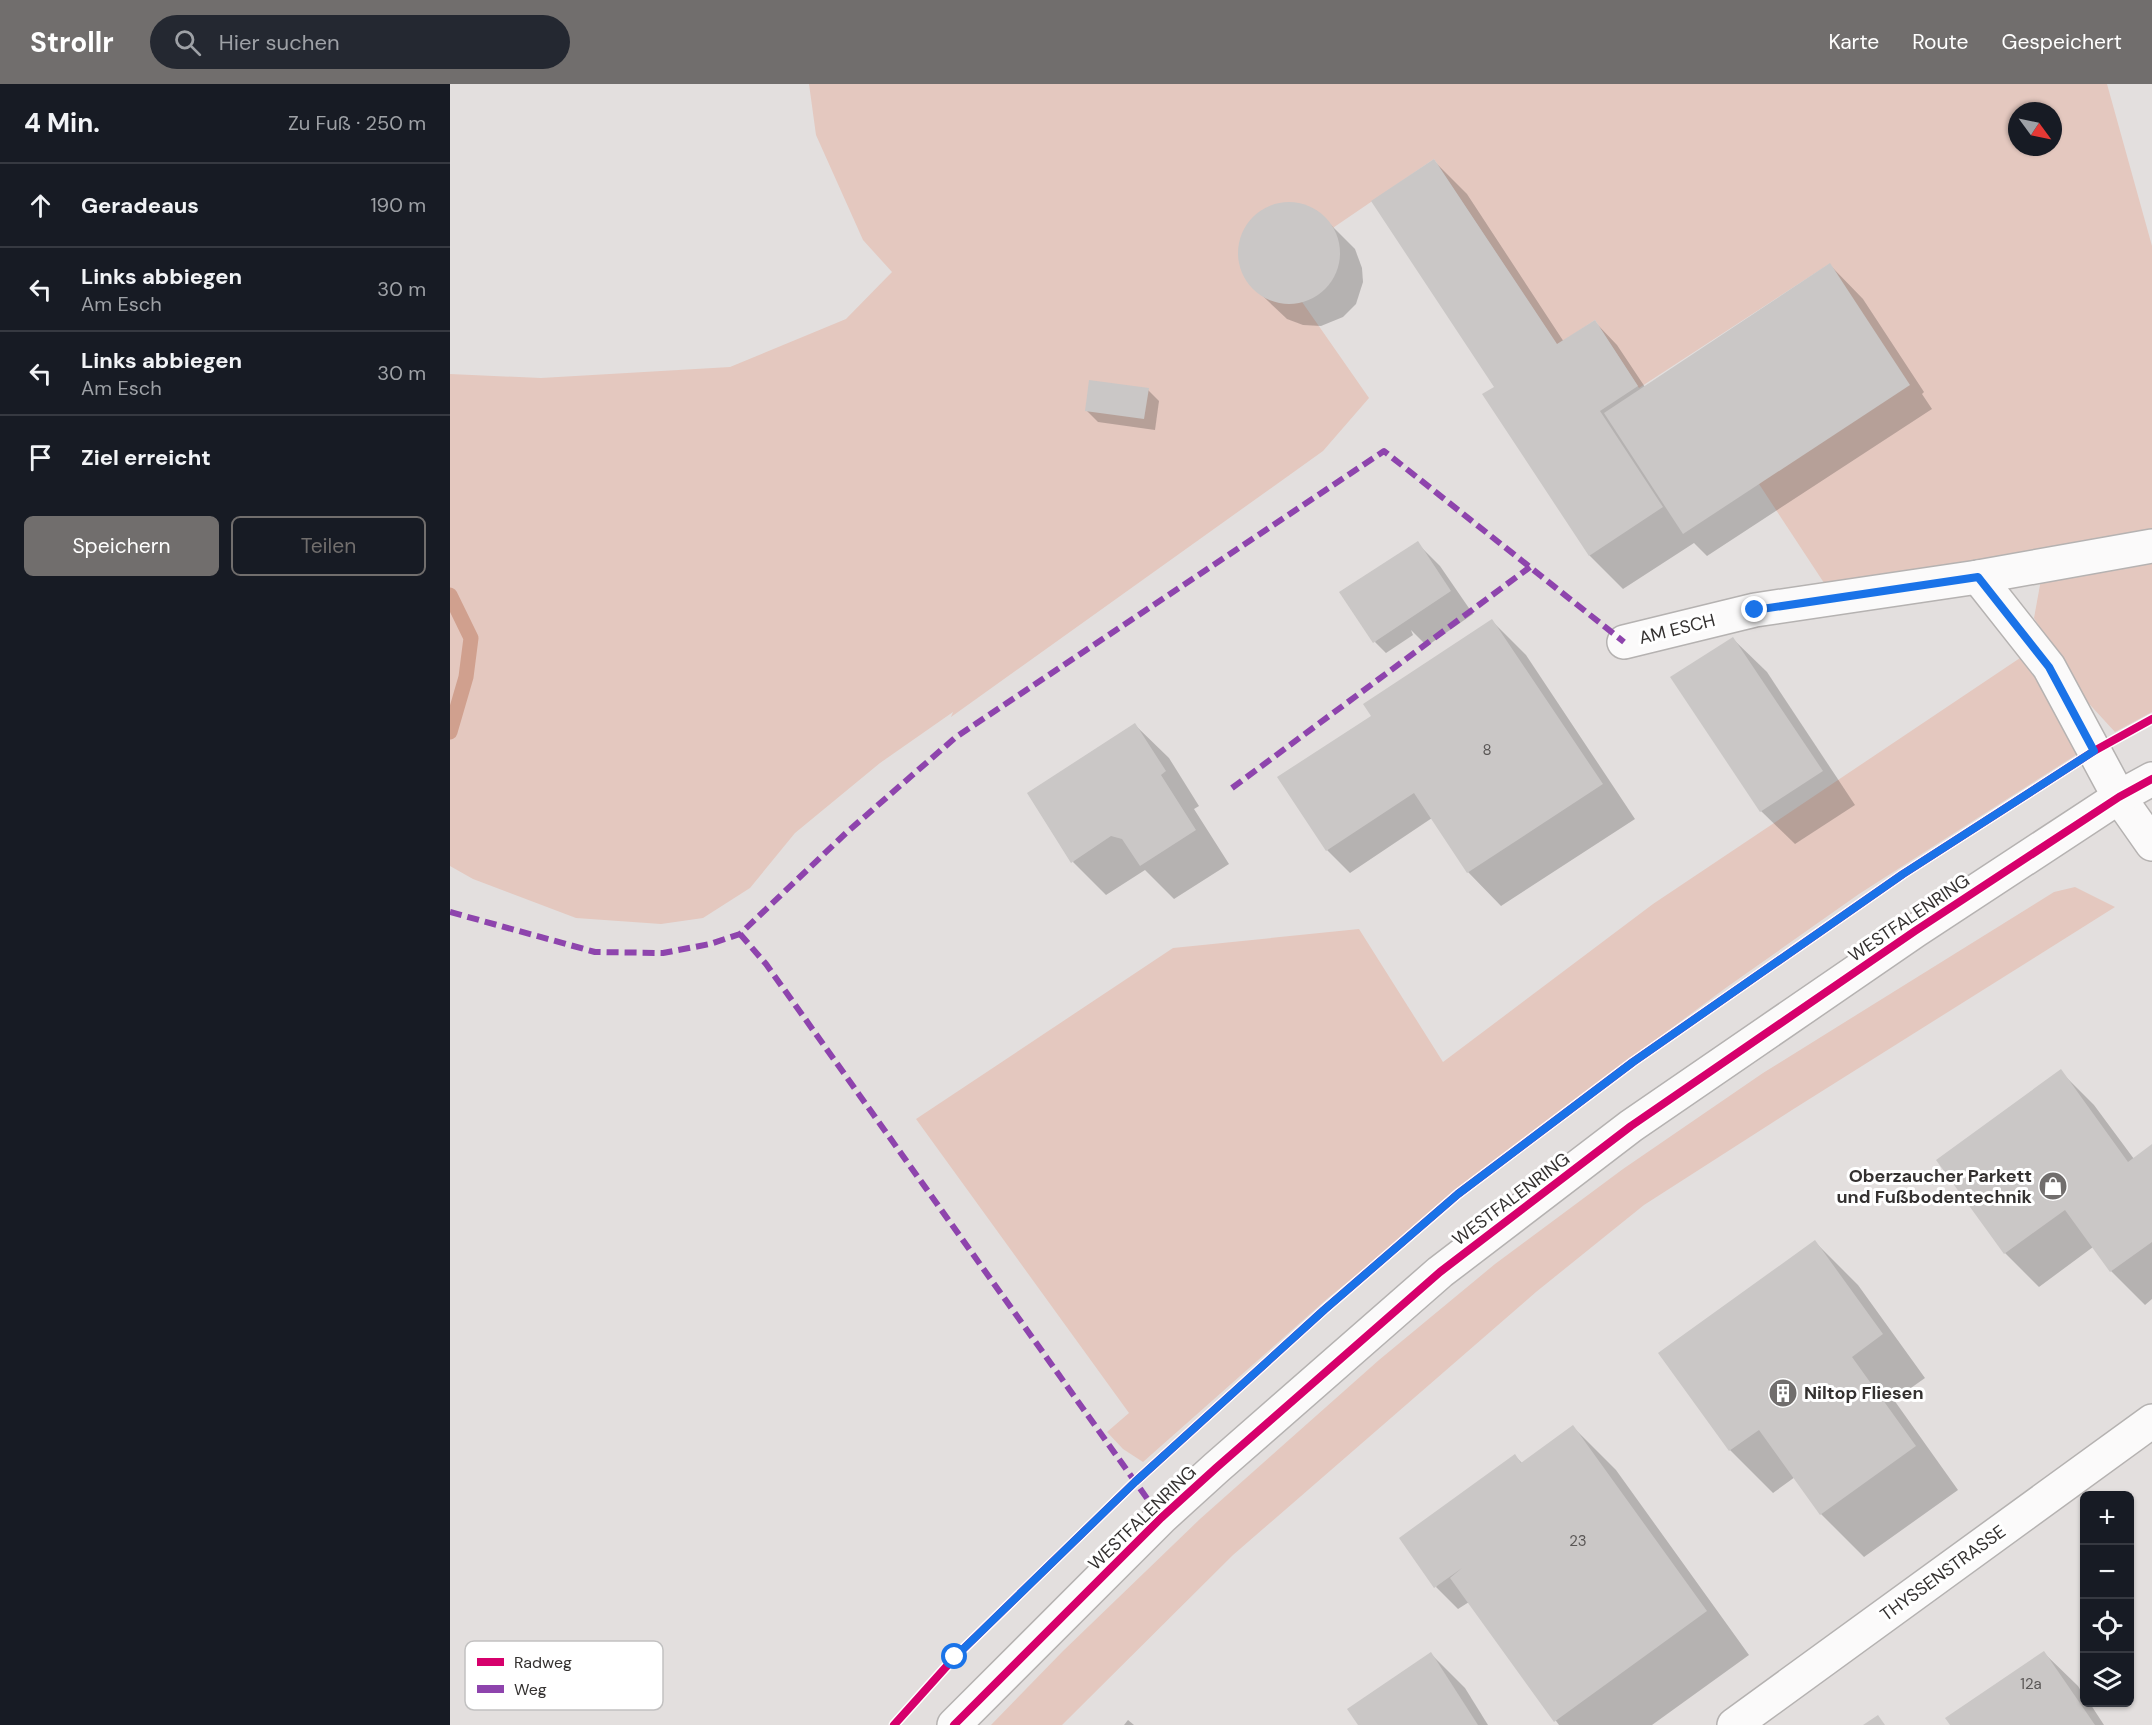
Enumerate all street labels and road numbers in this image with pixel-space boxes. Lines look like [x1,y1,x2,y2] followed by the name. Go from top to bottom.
[1636,608,1718,650] street label: AM ESCH
[1844,869,1974,967] street label: WESTFALENRING
[1447,1147,1575,1251] street label: WESTFALENRING
[1083,1460,1201,1576] street label: WESTFALENRING
[1875,1519,2011,1627] street label: THYSSENSTRASSE

